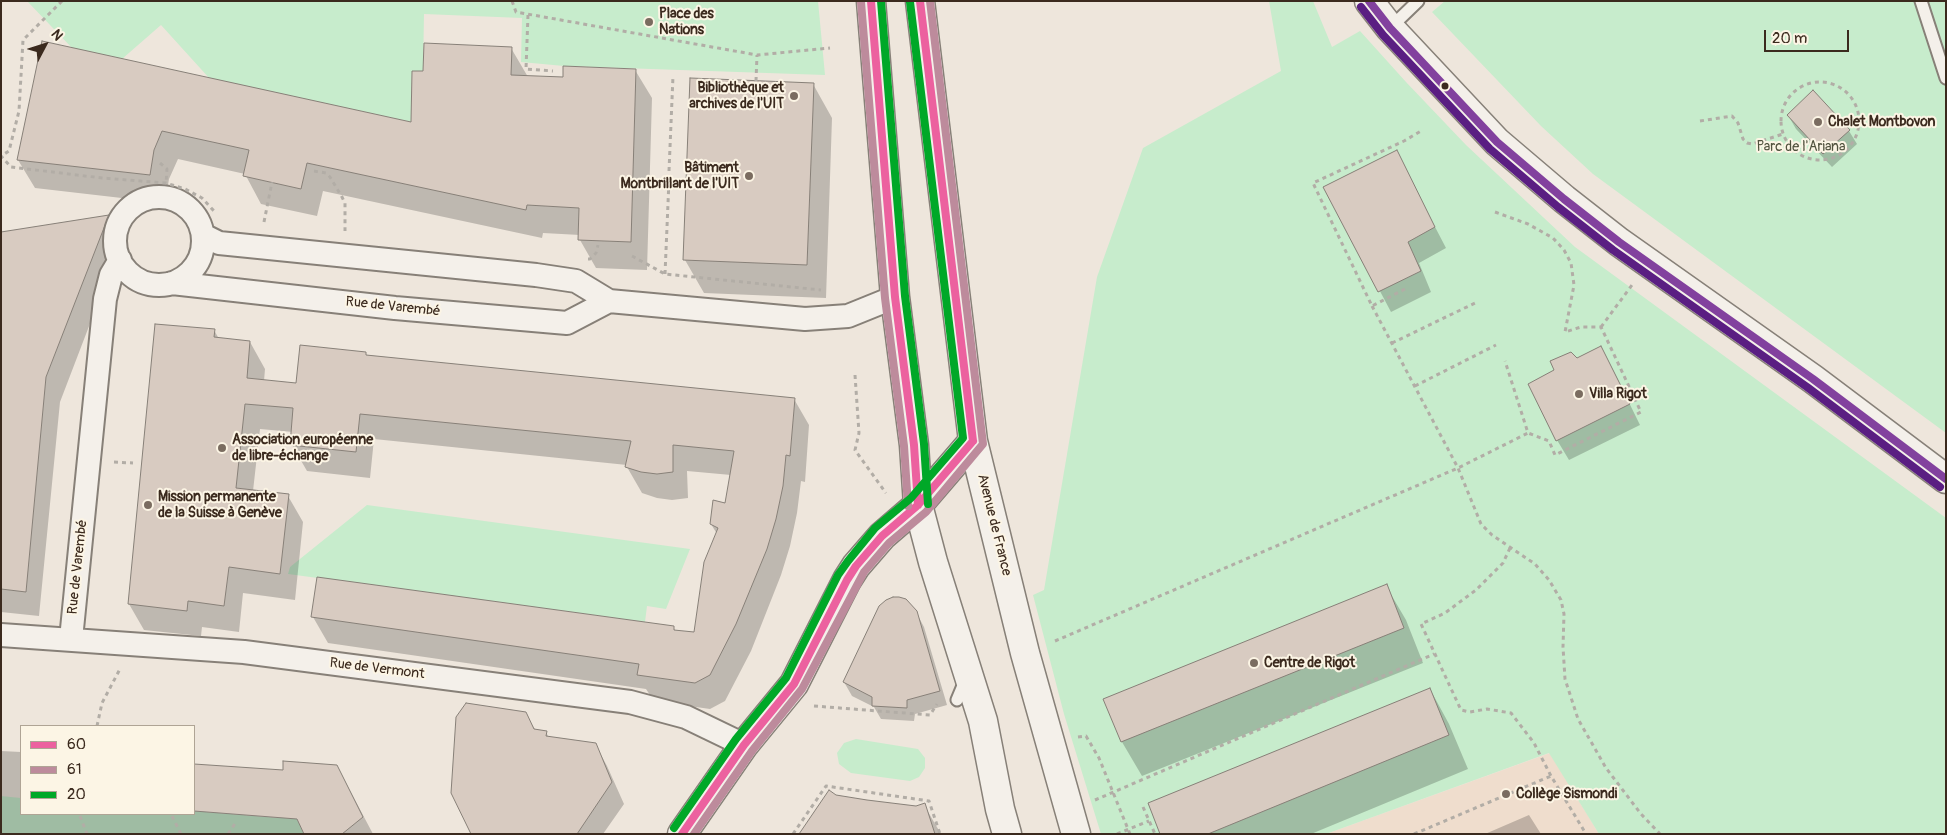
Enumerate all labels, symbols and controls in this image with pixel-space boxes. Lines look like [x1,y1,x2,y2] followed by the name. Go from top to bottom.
[659,6,714,38] place label: Place des Nations
[643,16,655,28] marker: Place des Nations
[20,20,70,70] north arrow
[1767,20,1852,52] scale bar
[47,26,66,44] text: N
[1772,29,1807,48] text: 20 m
[689,80,784,112] place label: Bibliothèque et archives de l'UIT
[1440,81,1450,91] unlabelled marker
[788,90,800,102] marker: Bibliothèque et archives de l'UIT
[1828,114,1936,130] place label: Chalet Montbovon
[1812,116,1824,128] marker: Chalet Montbovon
[1757,139,1845,155] park label: Parc de l'Ariana
[621,160,739,192] place label: Bâtiment Montbrillant de l'UIT
[743,170,755,182] marker: Bâtiment Montbrillant de l'UIT
[345,294,441,320] street label: Rue de Varembé
[1589,386,1647,402] place label: Villa Rigot
[1573,388,1585,400] marker: Villa Rigot
[232,432,373,464] place label: Association européenne de libre-échange
[216,442,228,454] marker: Association européenne de libre-échange
[973,472,1015,578] street label: Avenue de France
[158,489,282,522] place label: Mission permanente de la Suisse à Genève
[142,499,154,511] marker: Mission permanente de la Suisse à Genève
[65,519,91,615] street label: Rue de Varembé
[329,655,425,683] street label: Rue de Vermont
[1264,655,1355,671] place label: Centre de Rigot
[1248,657,1260,669] marker: Centre de Rigot
[20,725,195,815] legend
[67,735,86,754] text: 60
[67,760,82,779] text: 61
[67,785,86,804] text: 20
[1516,786,1617,802] place label: Collège Sismondi
[1500,788,1512,800] marker: Collège Sismondi

